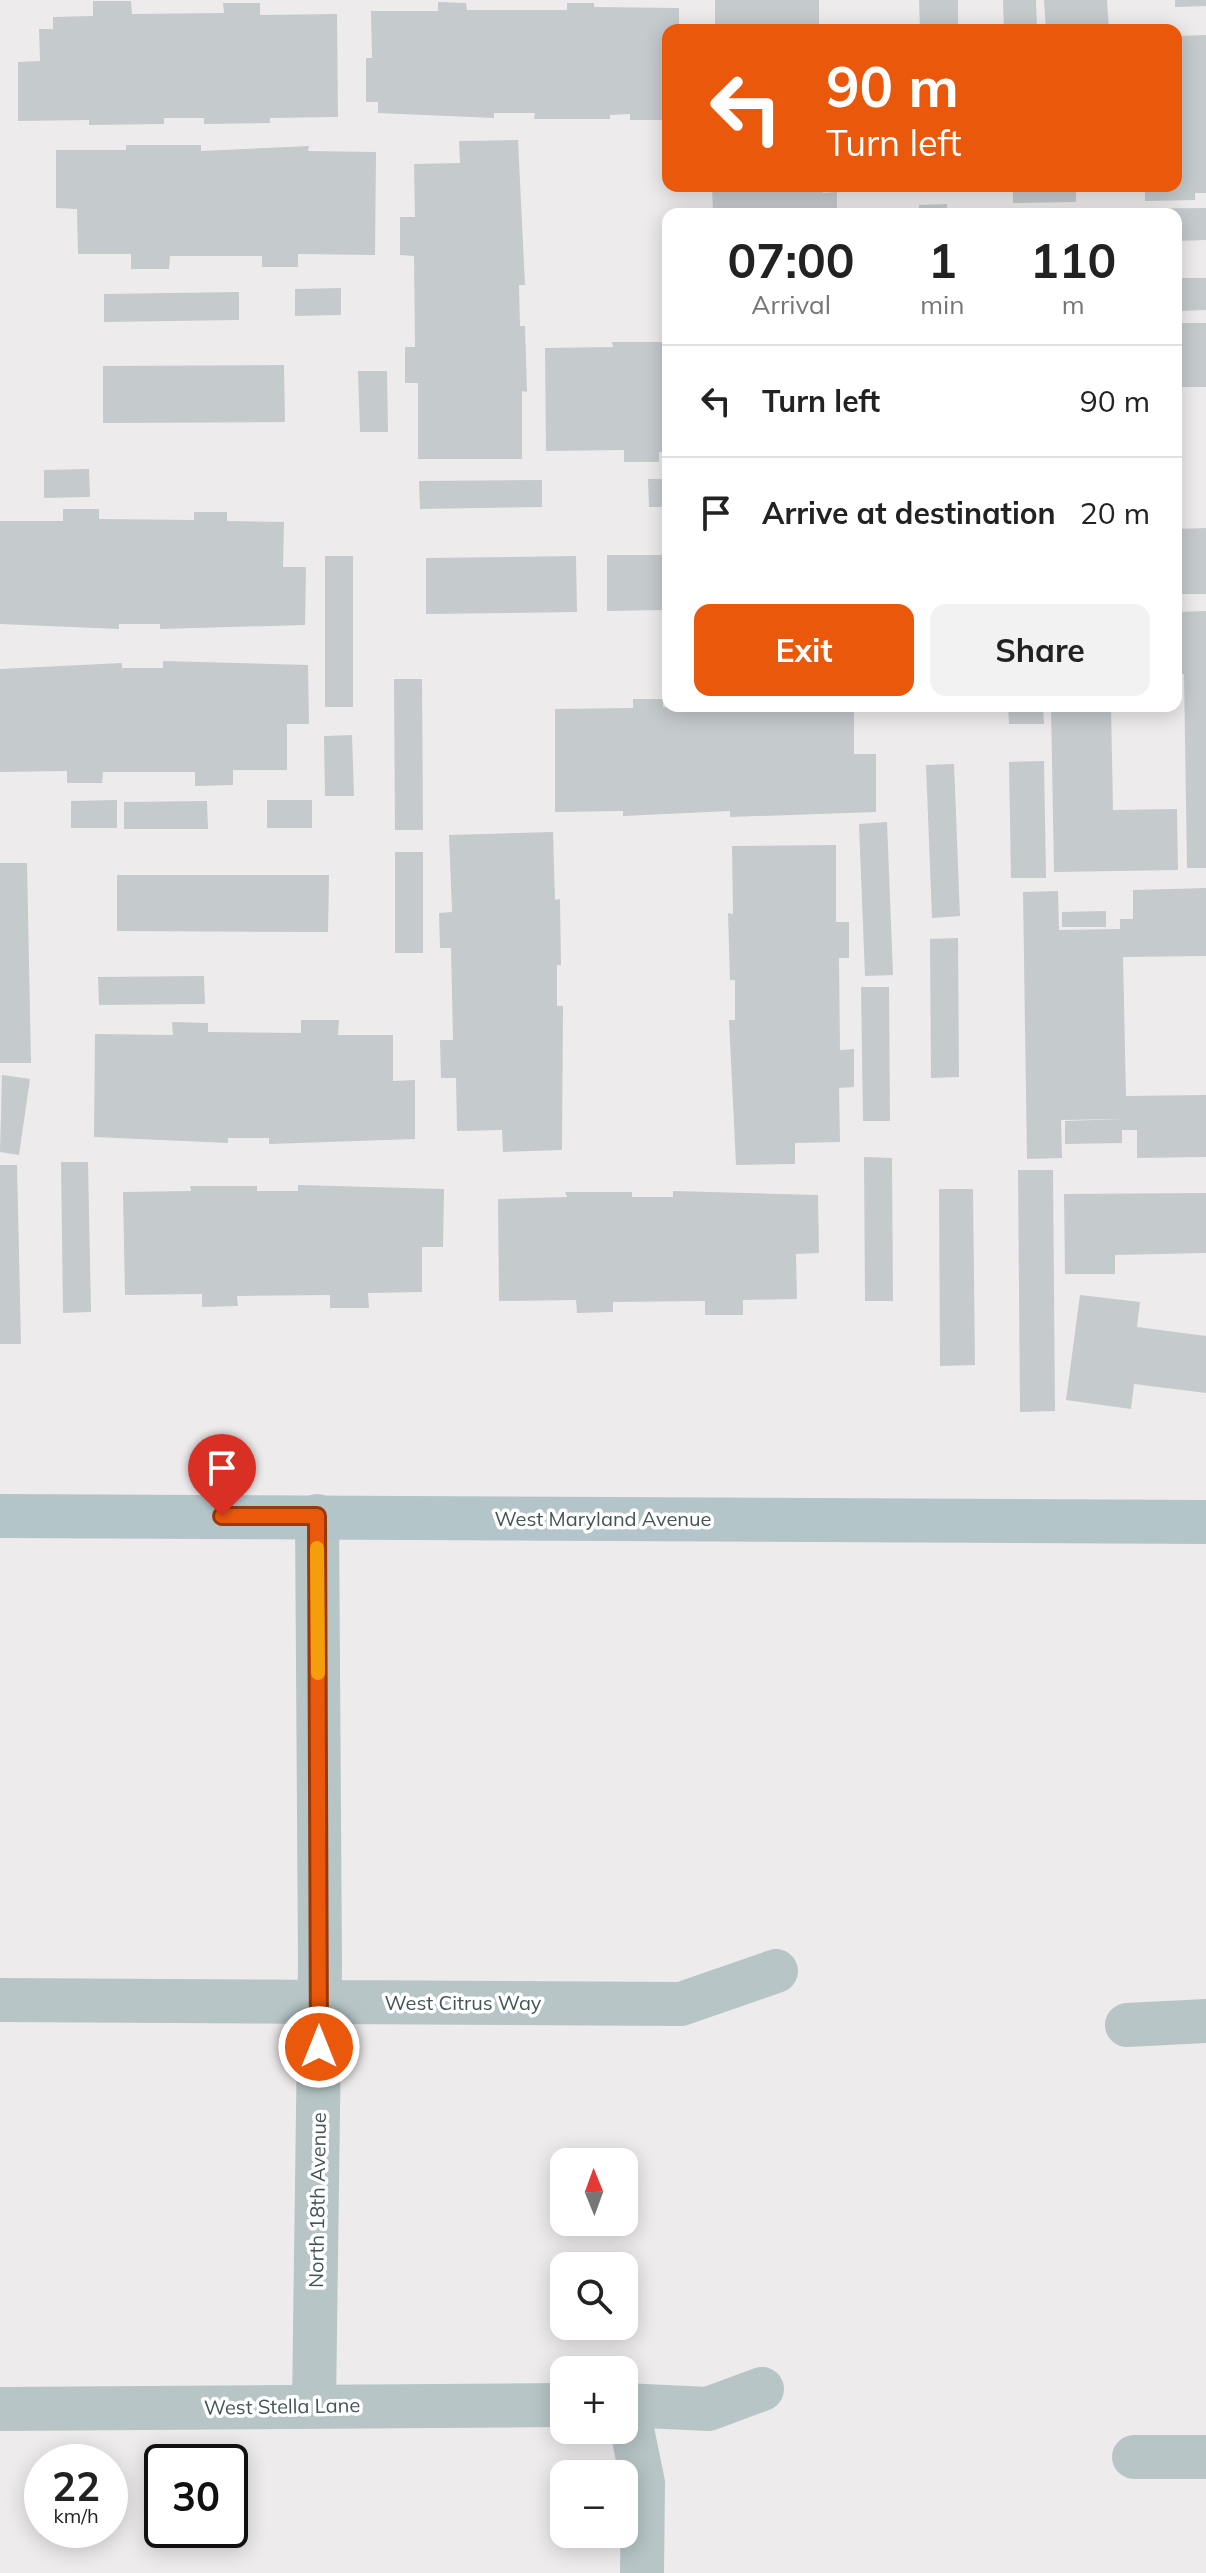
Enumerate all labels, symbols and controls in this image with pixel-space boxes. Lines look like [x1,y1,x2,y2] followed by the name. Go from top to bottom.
[826,51,959,121] text: 90 m
[694,56,798,160] icon: left
[826,120,962,165] text: Turn left
[728,230,855,290] text: 07:00
[928,230,957,290] text: 1
[1030,230,1116,290] text: 110
[751,288,831,321] text: Arrival
[920,288,964,321] text: min
[1062,288,1085,321] text: m
[694,379,738,423] icon: left
[762,382,880,420] text: Turn left
[1080,382,1150,420] text: 90 m
[694,491,738,535] icon: arrive
[762,494,1056,532] text: Arrive at destination
[1080,494,1150,532] text: 20 m
[694,604,914,696] button: Exit
[930,604,1150,696] button: Share
[188,1434,256,1516] pin
[200,1446,244,1490] icon: arrive
[495,1506,712,1531] street label: West Maryland Avenue
[385,1990,542,2015] street label: West Citrus Way
[277,2005,361,2089] position arrow
[303,2112,331,2288] street label: North 18th Avenue
[550,2148,638,2236] north arrow
[550,2148,638,2548] map controls
[550,2252,638,2340] button: search
[550,2356,638,2444] button: +
[204,2392,360,2420] street label: West Stella Lane
[144,2444,248,2548] speed limit sign: 30
[550,2460,638,2548] button: −
[52,2461,100,2511] text: 22
[53,2503,99,2528] text: km/h

